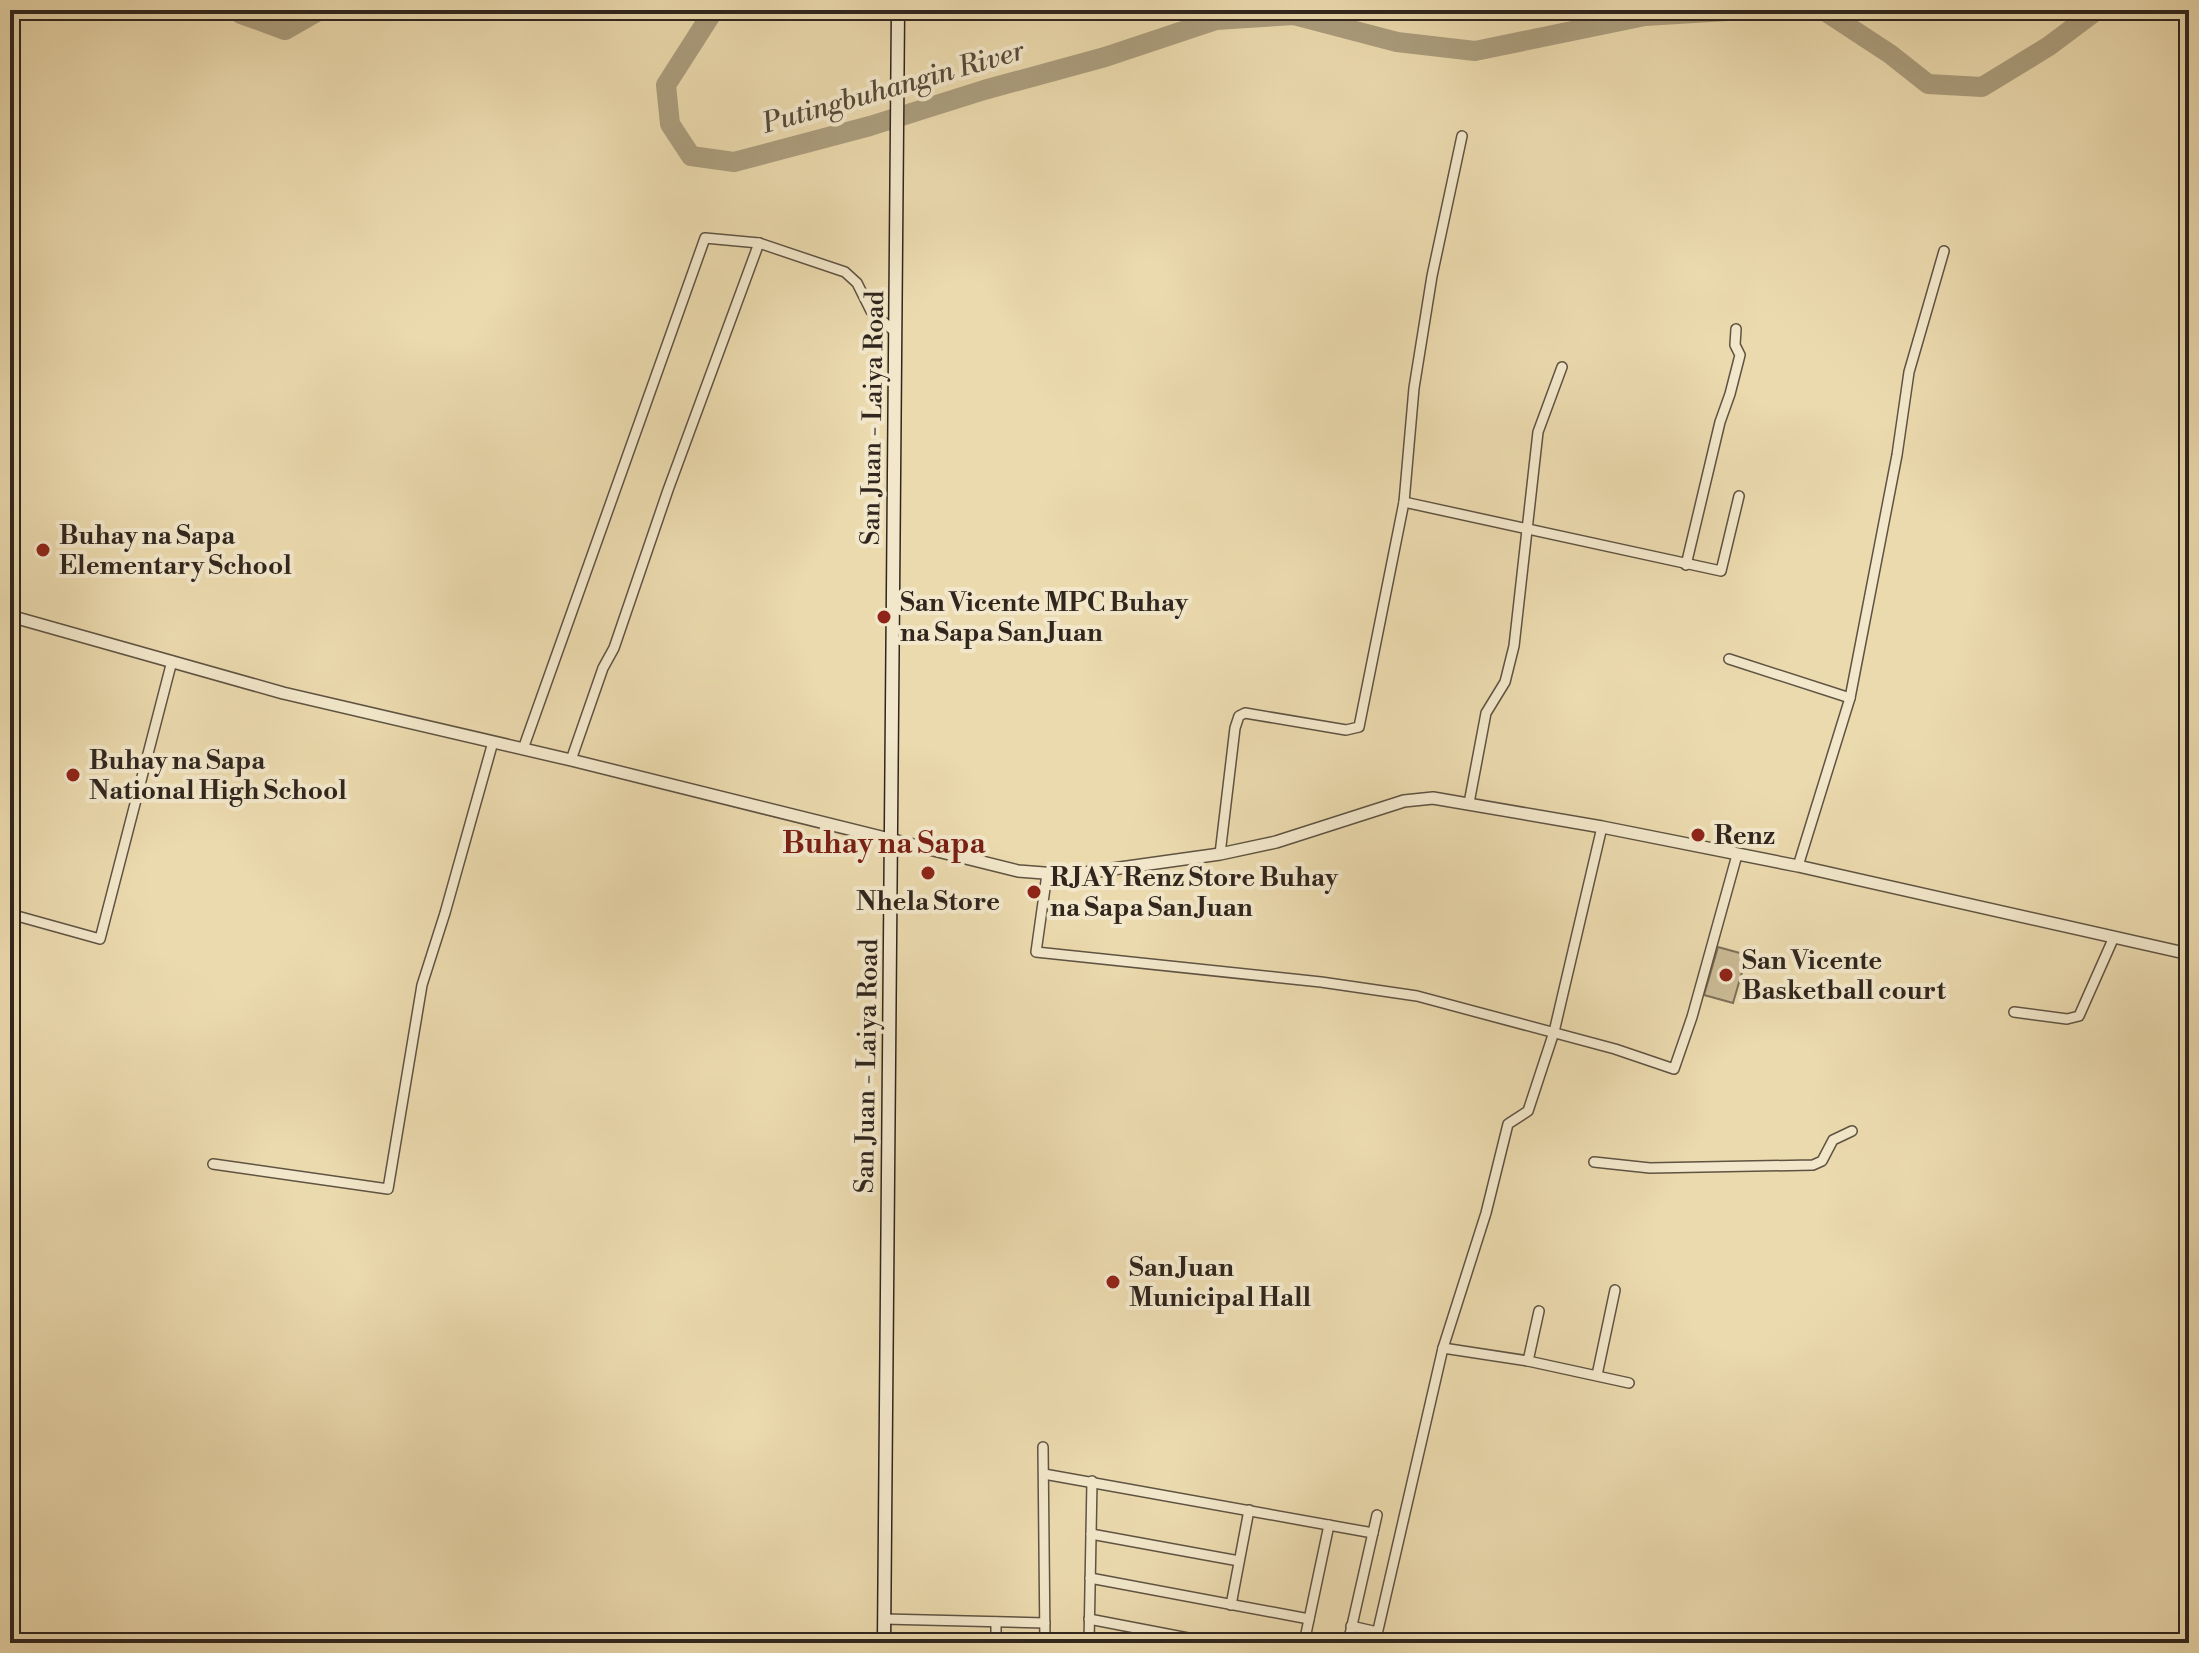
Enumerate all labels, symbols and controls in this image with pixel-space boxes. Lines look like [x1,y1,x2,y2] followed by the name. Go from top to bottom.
[757,33,1029,142] water label: Putingbuhangin River
[855,290,891,546] street label: San Juan - Laiya Road
[59,520,292,582] place label: Buhay na Sapa Elementary School
[34,541,52,559] marker: Buhay na Sapa Elementary School
[900,587,1189,649] place label: San Vicente MPC Buhay na Sapa San Juan
[875,608,893,626] marker: San Vicente MPC Buhay na Sapa San Juan
[89,745,347,807] place label: Buhay na Sapa National High School
[64,766,82,784] marker: Buhay na Sapa National High School
[1714,820,1775,852] place label: Renz
[782,825,987,863] district label: Buhay na Sapa
[1689,826,1707,844] marker: Renz
[1050,862,1339,924] place label: RJAY Renz Store Buhay na Sapa San Juan
[919,864,937,882] marker: Nhela Store
[1025,883,1043,901] marker: RJAY Renz Store Buhay na Sapa San Juan
[856,886,1000,918] place label: Nhela Store
[849,938,885,1194] street label: San Juan - Laiya Road
[1742,945,1947,1007] place label: San Vicente Basketball court
[1717,966,1735,984] marker: San Vicente Basketball court
[1129,1252,1311,1314] place label: San Juan Municipal Hall
[1104,1273,1122,1291] marker: San Juan Municipal Hall

